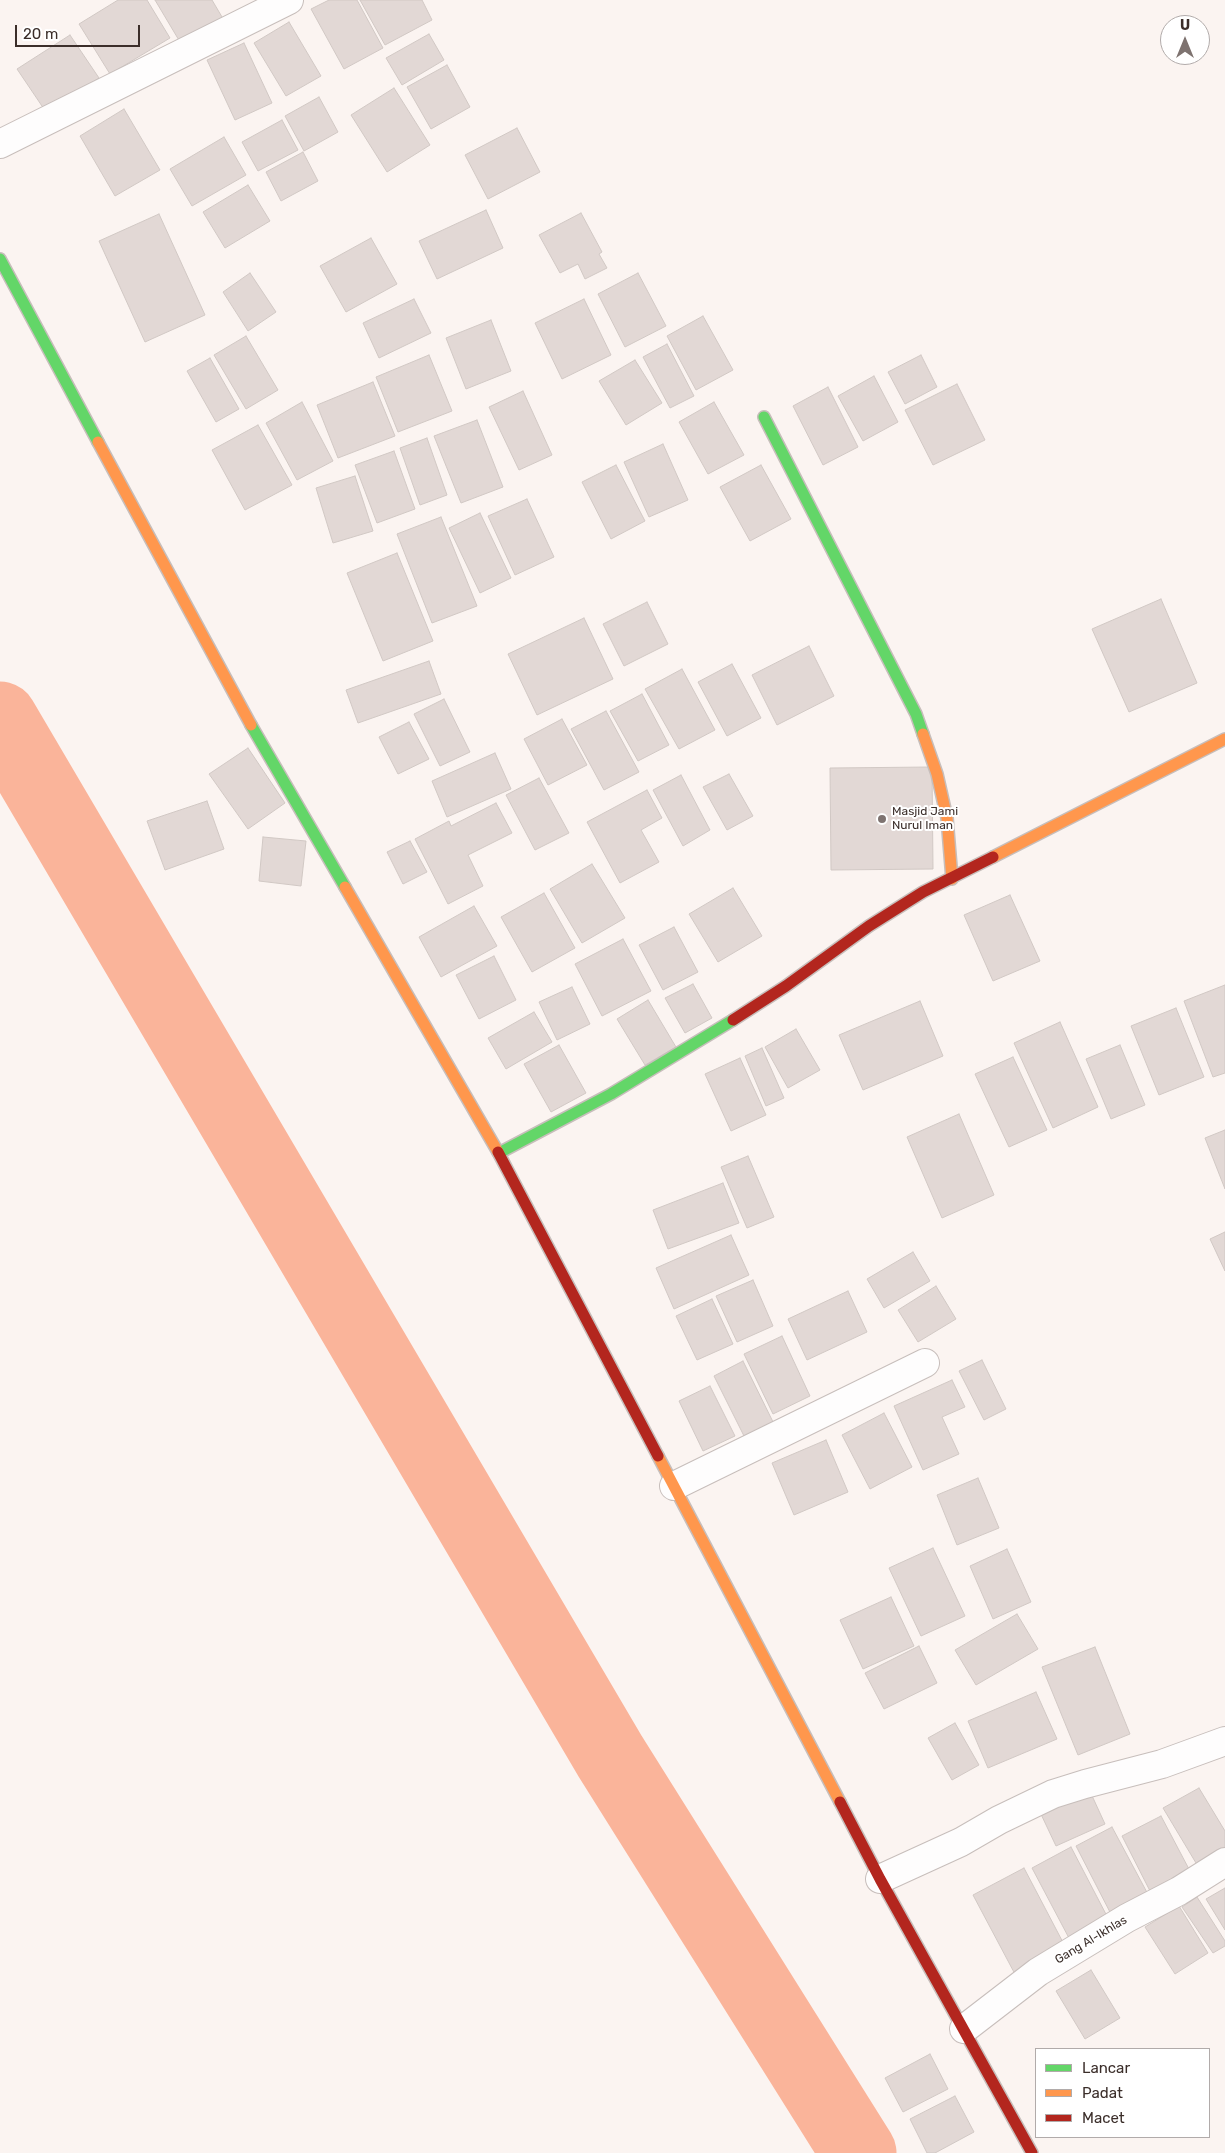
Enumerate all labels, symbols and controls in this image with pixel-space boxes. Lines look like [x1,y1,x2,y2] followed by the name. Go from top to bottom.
[18,15,142,47] scale bar
[1160,15,1210,65] north arrow
[1180,17,1190,34] text: U
[23,25,58,43] text: 20 m
[892,805,958,833] place label: Masjid Jami Nurul Iman
[876,813,888,825] marker: Masjid Jami Nurul Iman
[1052,1913,1130,1967] street label: Gang Al-Ikhlas
[1035,2048,1210,2138] legend
[1082,2059,1130,2077] text: Lancar
[1082,2084,1123,2102] text: Padat
[1082,2109,1125,2127] text: Macet

